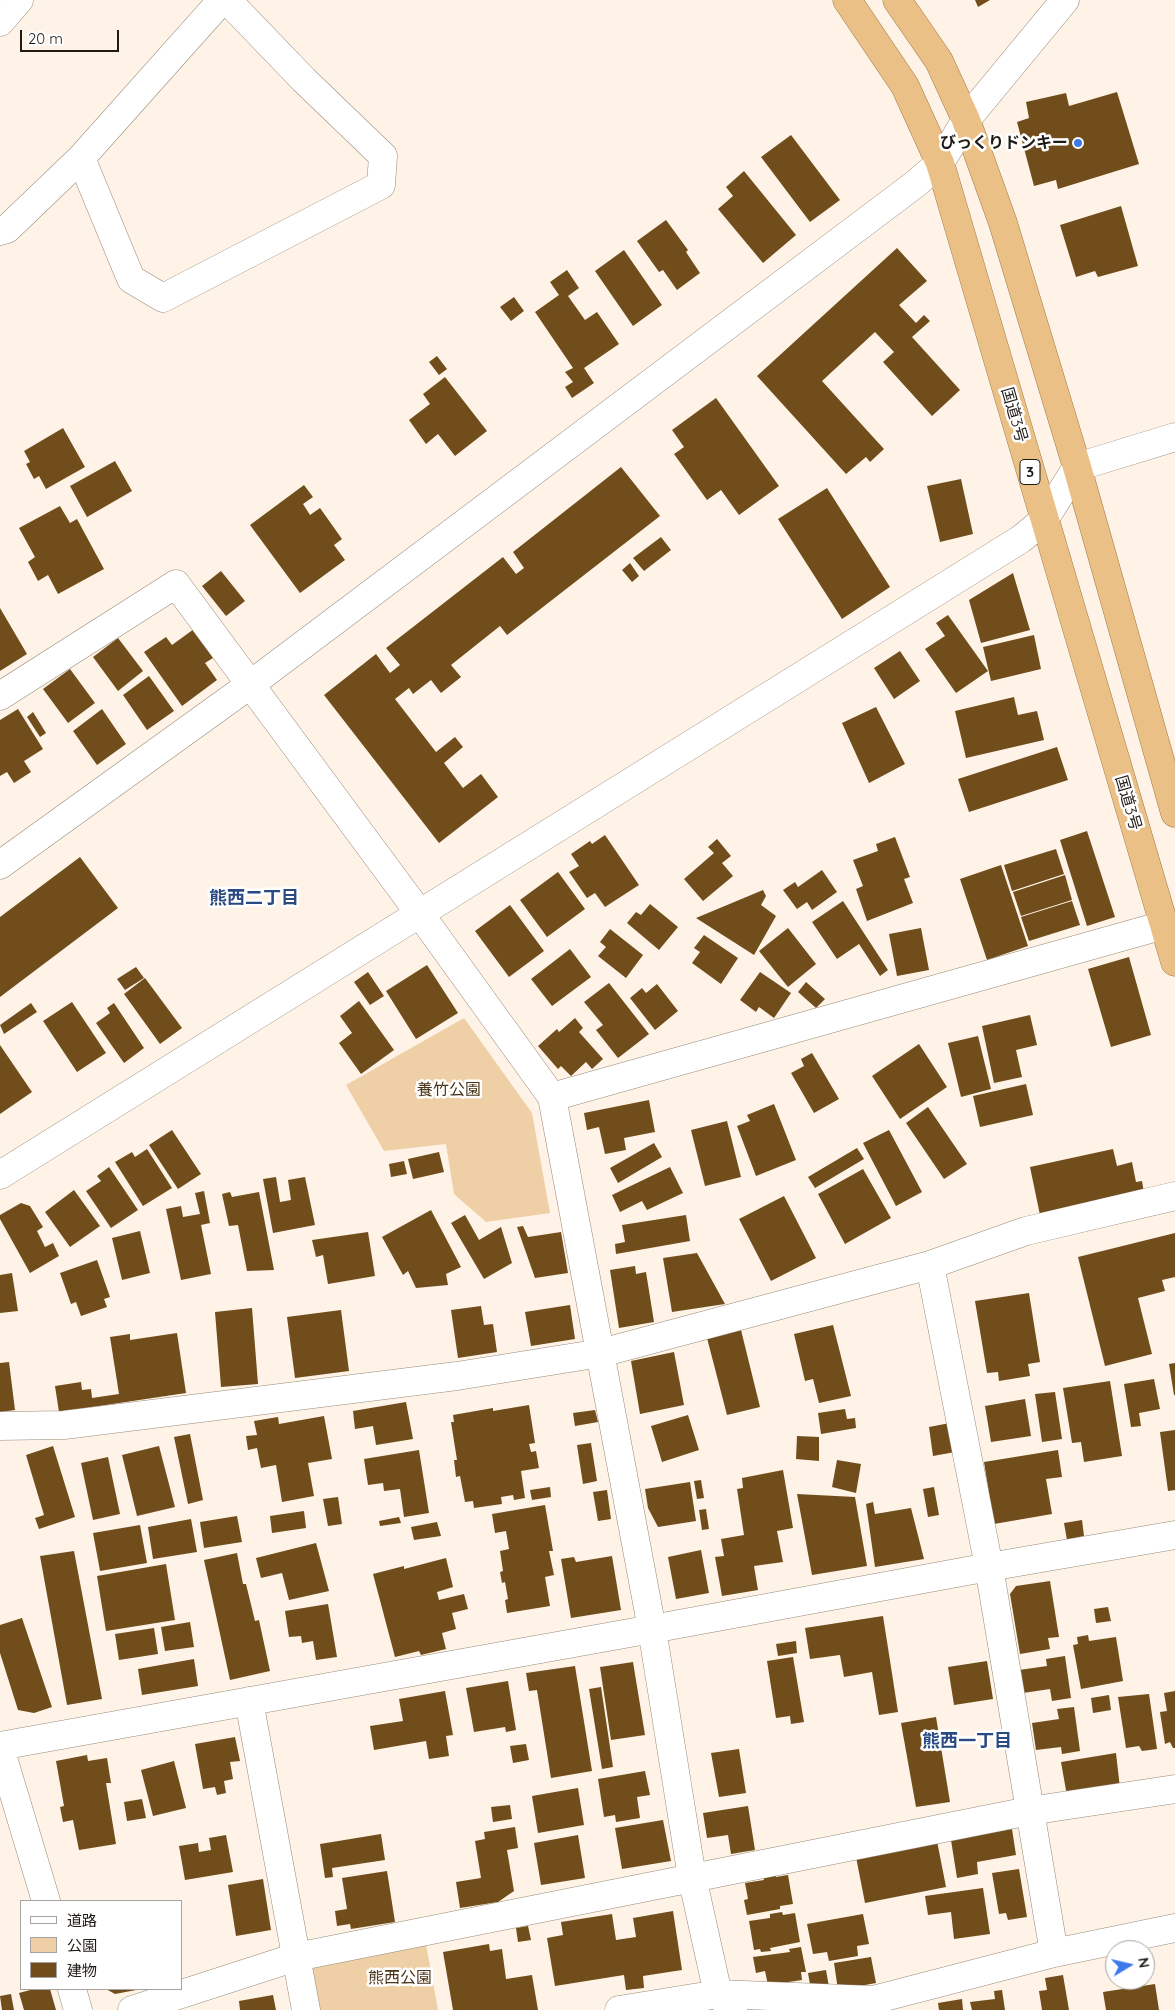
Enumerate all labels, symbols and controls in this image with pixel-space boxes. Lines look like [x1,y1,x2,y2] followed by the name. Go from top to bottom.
[22,20,121,52] scale bar
[28,29,63,48] text: 20 m
[940,133,1068,153] place label: びっくりドンキー
[1072,137,1084,149] marker: びっくりドンキー
[997,385,1031,445] street label: 国道3号
[1020,460,1040,484] road number: 3
[1111,773,1145,833] street label: 国道3号
[209,888,299,910] district label: 熊西二丁目
[417,1080,481,1100] park label: 養竹公園
[922,1731,1012,1753] district label: 熊西一丁目
[20,1900,182,1990] legend
[67,1911,97,1930] text: 道路
[67,1936,97,1955] text: 公園
[1105,1940,1155,1990] north arrow
[1134,1956,1154,1969] text: N
[67,1961,97,1980] text: 建物
[368,1968,432,1988] park label: 熊西公園

